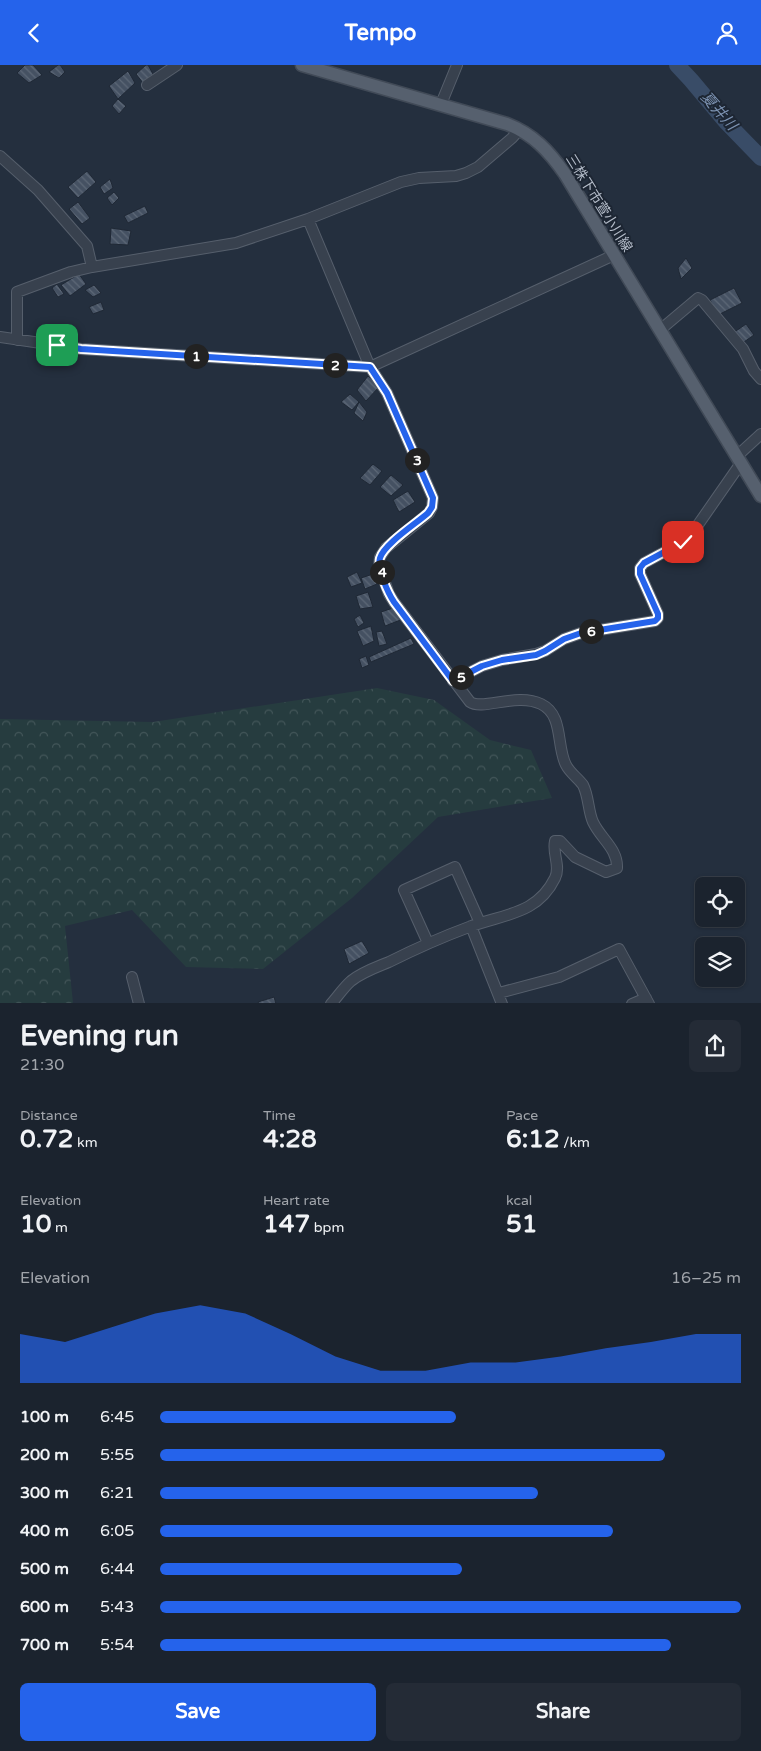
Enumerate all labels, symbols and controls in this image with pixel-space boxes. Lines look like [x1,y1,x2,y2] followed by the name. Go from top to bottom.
[20,19,48,47] icon: back
[713,19,741,47] icon: person
[345,20,416,46] text: Tempo
[697,88,742,135] water label: 夏井川
[562,151,636,255] street label: 三株下市萱小川線
[36,324,78,366] pin
[43,331,71,359] icon: arrive
[184,343,208,369] pin: 1
[192,348,201,365] text: 1
[322,353,348,377] pin: 2
[331,357,340,374] text: 2
[404,447,430,473] pin: 3
[413,452,422,469] text: 3
[662,521,704,563] pin
[669,528,697,556] icon: check
[370,559,394,585] pin: 4
[378,564,387,581] text: 4
[578,619,604,643] pin: 6
[587,623,596,640] text: 6
[448,665,474,689] pin: 5
[457,669,466,686] text: 5
[695,877,745,987] map controls
[695,877,745,927] button: locate
[695,937,745,987] button: layers
[20,1019,179,1053] text: Evening run
[689,1020,741,1072] button: share
[20,1055,64,1075] text: 21:30
[20,1107,78,1124] text: Distance
[263,1107,296,1124] text: Time
[506,1107,538,1124] text: Pace
[20,1124,73,1154] text: 0.72
[263,1124,317,1154] text: 4:28
[506,1124,560,1154] text: 6:12
[73,1134,97,1151] text: km
[560,1134,590,1151] text: /km
[20,1192,81,1209] text: Elevation
[263,1192,330,1209] text: Heart rate
[506,1192,532,1209] text: kcal
[20,1209,51,1239] text: 10
[263,1209,310,1239] text: 147
[506,1209,537,1239] text: 51
[51,1219,68,1236] text: m
[310,1219,344,1236] text: bpm
[20,1268,90,1288] text: Elevation
[671,1268,741,1288] text: 16–25 m
[20,1407,69,1427] text: 100 m
[100,1407,134,1427] text: 6:45
[20,1445,69,1465] text: 200 m
[100,1445,134,1465] text: 5:55
[20,1483,69,1503] text: 300 m
[100,1483,134,1503] text: 6:21
[20,1521,69,1541] text: 400 m
[100,1521,134,1541] text: 6:05
[20,1559,69,1579] text: 500 m
[100,1559,134,1579] text: 6:44
[20,1597,69,1617] text: 600 m
[100,1597,134,1617] text: 5:43
[20,1635,69,1655] text: 700 m
[100,1635,134,1655] text: 5:54
[20,1683,376,1741] button: Save
[386,1683,741,1741] button: Share

